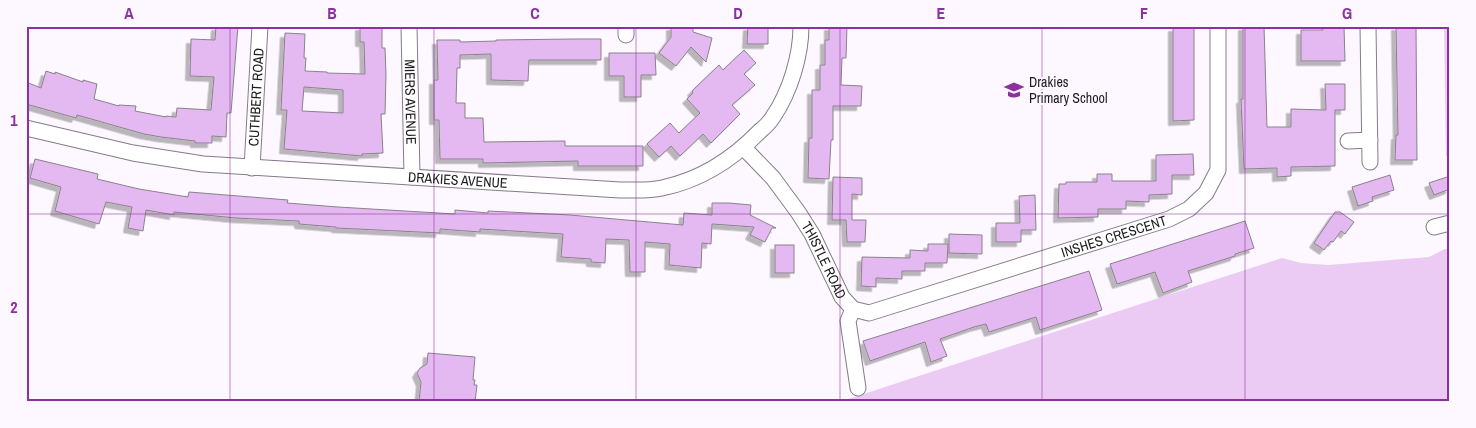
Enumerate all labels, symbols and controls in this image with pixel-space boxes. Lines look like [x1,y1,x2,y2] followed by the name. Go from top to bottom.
[124,2,134,24] text: A
[327,2,337,24] text: B
[530,2,540,24] text: C
[733,2,743,24] text: D
[937,2,946,24] text: E
[1140,2,1148,24] text: F
[1342,2,1352,24] text: G
[244,47,268,147] street label: CUTHBERT ROAD
[401,59,420,145] street label: MIERS AVENUE
[1029,73,1107,107] place label: Drakies Primary School
[1003,79,1025,101] school or university icon: Drakies Primary School
[10,109,18,131] text: 1
[408,168,508,192] street label: DRAKIES AVENUE
[1059,211,1169,261] street label: INSHES CRESCENT
[798,218,851,302] street label: THISTLE ROAD
[10,296,18,318] text: 2

